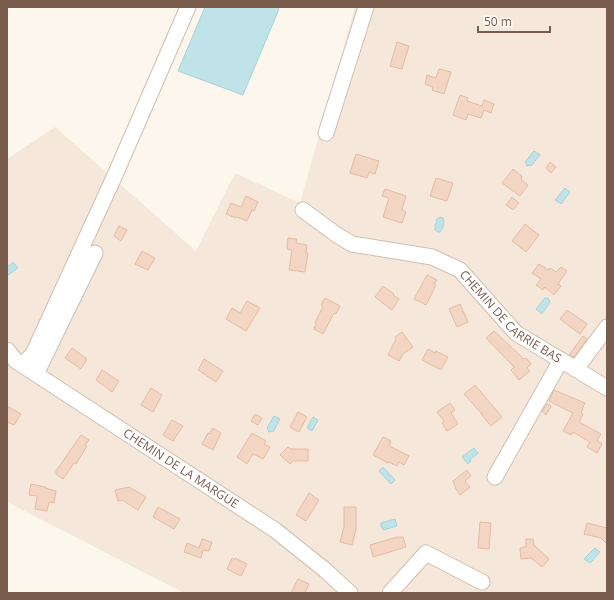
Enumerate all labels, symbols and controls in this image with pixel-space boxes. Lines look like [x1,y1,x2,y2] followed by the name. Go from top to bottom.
[478,8,550,34] scale bar
[484,13,512,30] text: 50 m
[456,266,565,367] street label: CHEMIN DE CARRIE BAS
[120,424,242,512] street label: CHEMIN DE LA MARGUE

